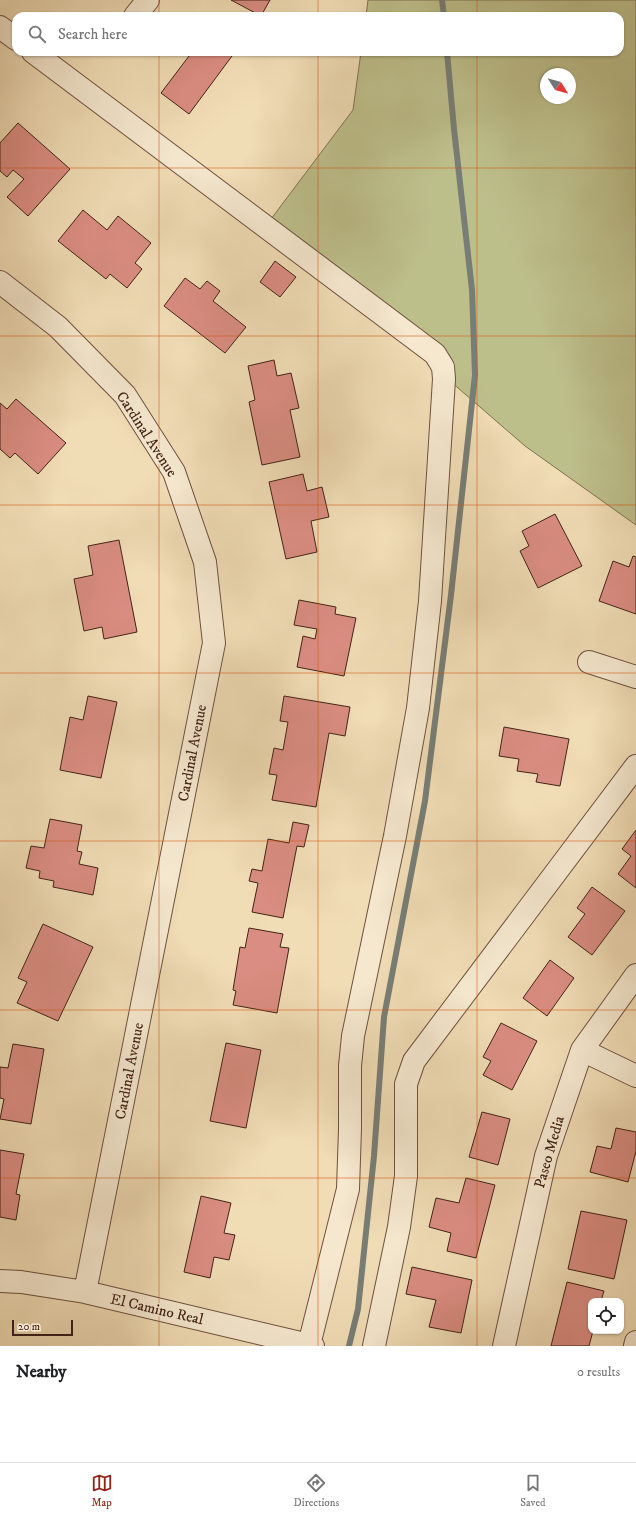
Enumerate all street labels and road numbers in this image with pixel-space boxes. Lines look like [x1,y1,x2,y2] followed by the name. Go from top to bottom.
[112,388,181,481] street label: Cardinal Avenue
[174,703,211,803] street label: Cardinal Avenue
[111,1021,148,1121] street label: Cardinal Avenue
[530,1113,569,1190] street label: Paseo Media
[108,1290,206,1330] street label: El Camino Real

